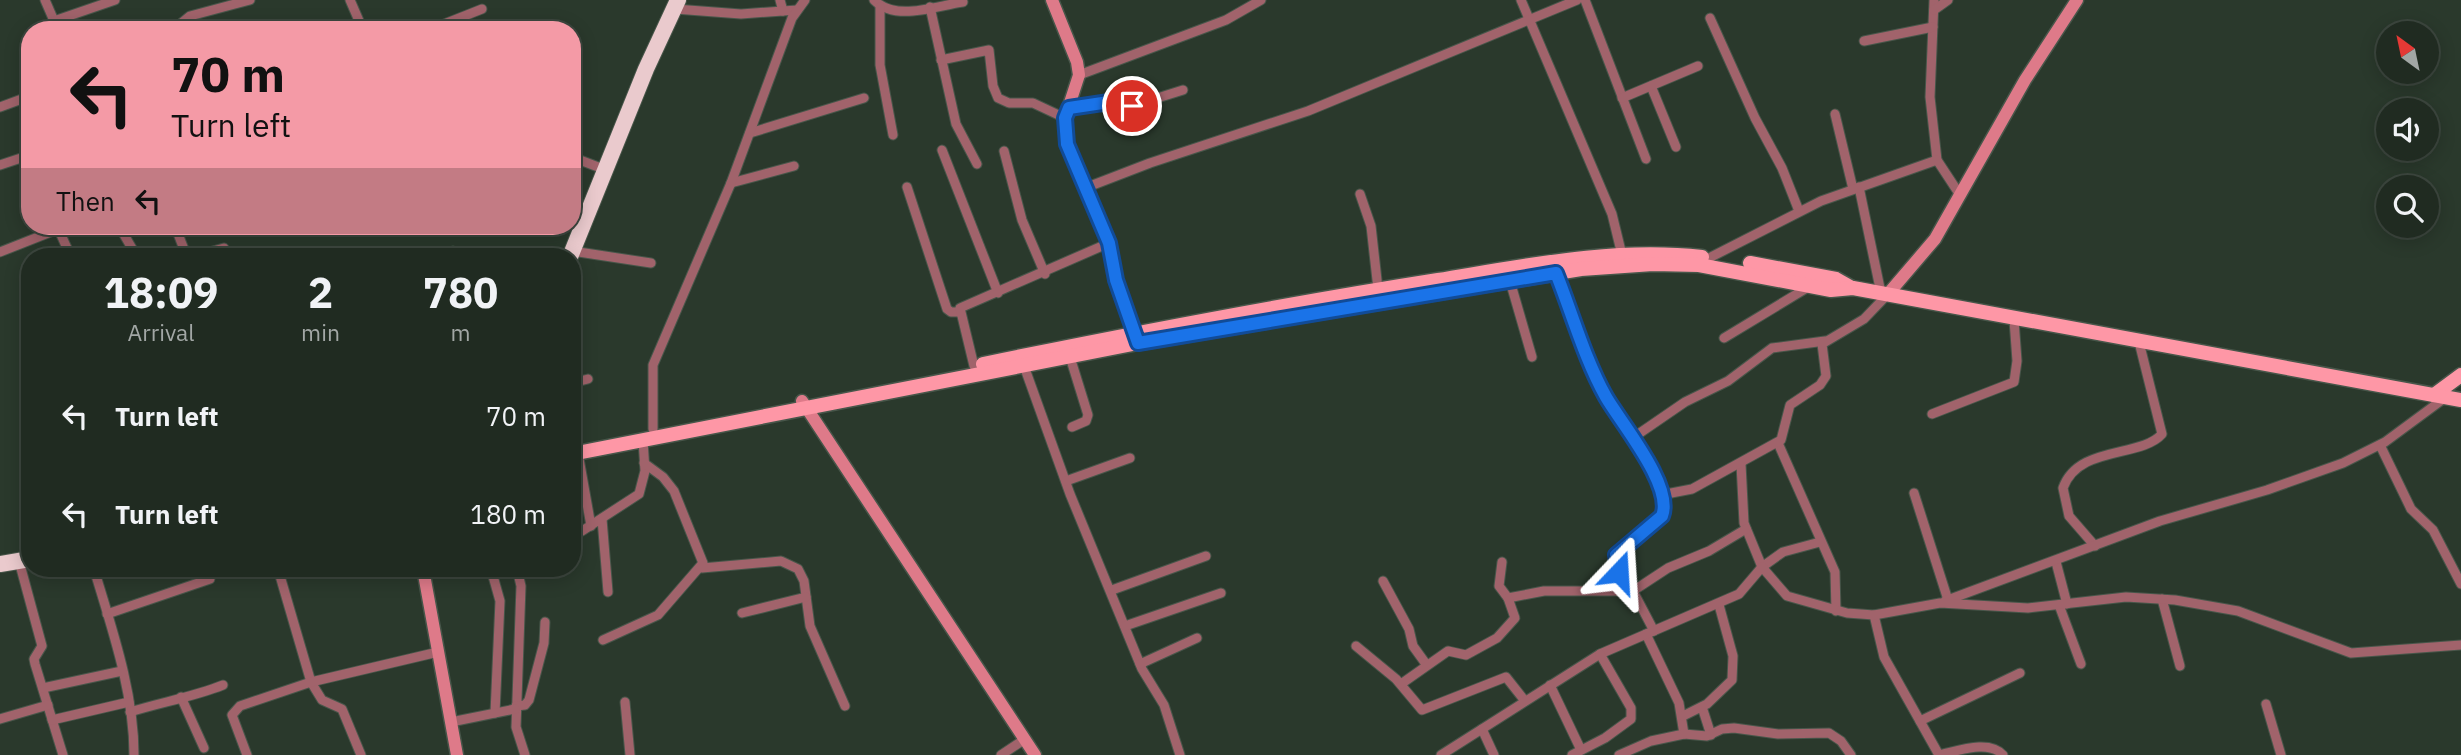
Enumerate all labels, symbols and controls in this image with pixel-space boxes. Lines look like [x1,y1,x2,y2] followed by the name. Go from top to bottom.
[2376,21,2440,84] north arrow
[2376,21,2439,238] map controls
[171,42,285,105] text: 70 m
[56,49,147,140] icon: left
[1102,76,1162,136] pin
[1113,87,1151,125] icon: arrive
[2376,98,2439,161] button: sound
[171,104,291,146] text: Turn left
[2376,175,2439,238] button: search
[129,182,167,220] icon: left
[56,184,115,218] text: Then
[104,265,218,320] text: 18:09
[308,265,333,320] text: 2
[423,265,498,320] text: 780
[128,317,195,347] text: Arrival
[301,317,340,347] text: min
[450,317,471,347] text: m
[56,397,94,435] icon: left
[115,399,218,433] text: Turn left
[486,399,546,433] text: 70 m
[56,495,94,533] icon: left
[115,497,218,531] text: Turn left
[470,497,546,531] text: 180 m
[1582,535,1656,609] position arrow

